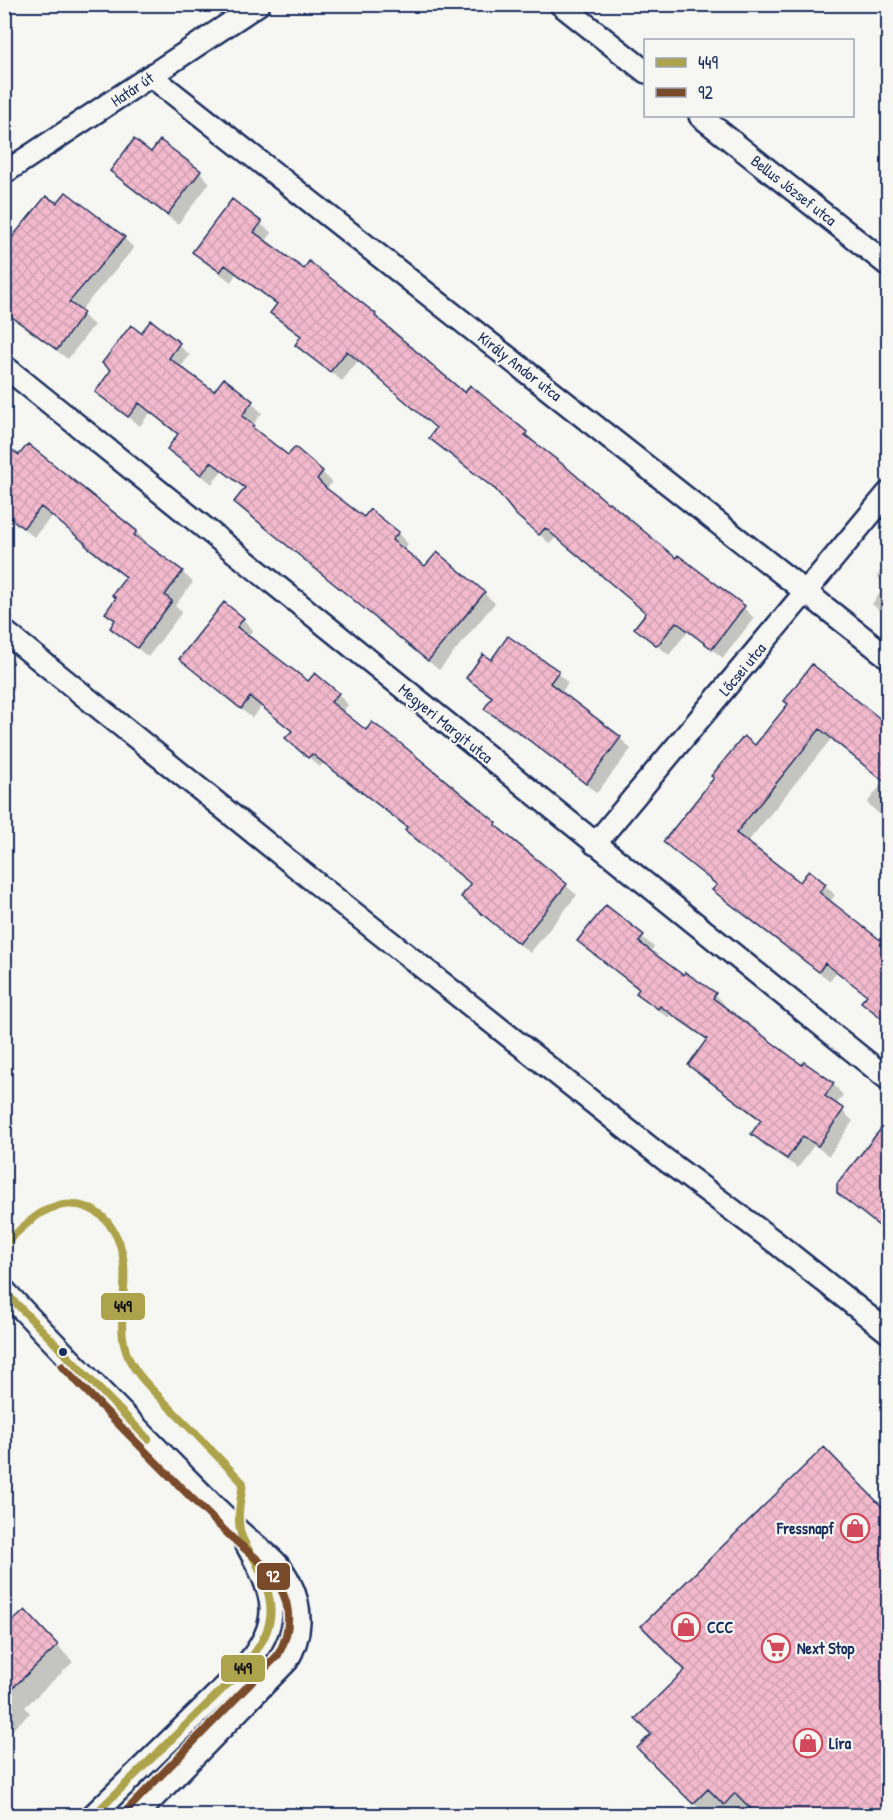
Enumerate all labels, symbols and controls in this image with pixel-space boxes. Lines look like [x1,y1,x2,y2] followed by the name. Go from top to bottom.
[644,39,854,117] legend
[698,50,718,75] text: 449
[106,66,158,111] street label: Határ út
[698,80,714,105] text: 92
[747,150,841,230] street label: Bellus József utca
[473,326,567,406] street label: Király Andor utca
[713,638,771,700] street label: Lőcsei utca
[394,678,498,768] street label: Megyeri Margit utca
[100,1292,146,1321] line badge: 449
[114,1295,132,1317] text: 449
[57,1346,69,1358] unlabelled marker
[839,1512,871,1544] shop icon: Fressnapf
[776,1517,834,1540] place label: Fressnapf
[256,1562,291,1591] line badge: 92
[266,1565,280,1587] text: 92
[670,1611,702,1643] shop icon: CCC
[707,1616,734,1638] place label: CCC
[760,1632,792,1664] supermarket icon: Next Stop
[797,1637,855,1660] place label: Next Stop
[220,1654,266,1683] line badge: 449
[234,1657,252,1679] text: 449
[792,1727,824,1759] shop icon: Líra
[829,1732,852,1754] place label: Líra

